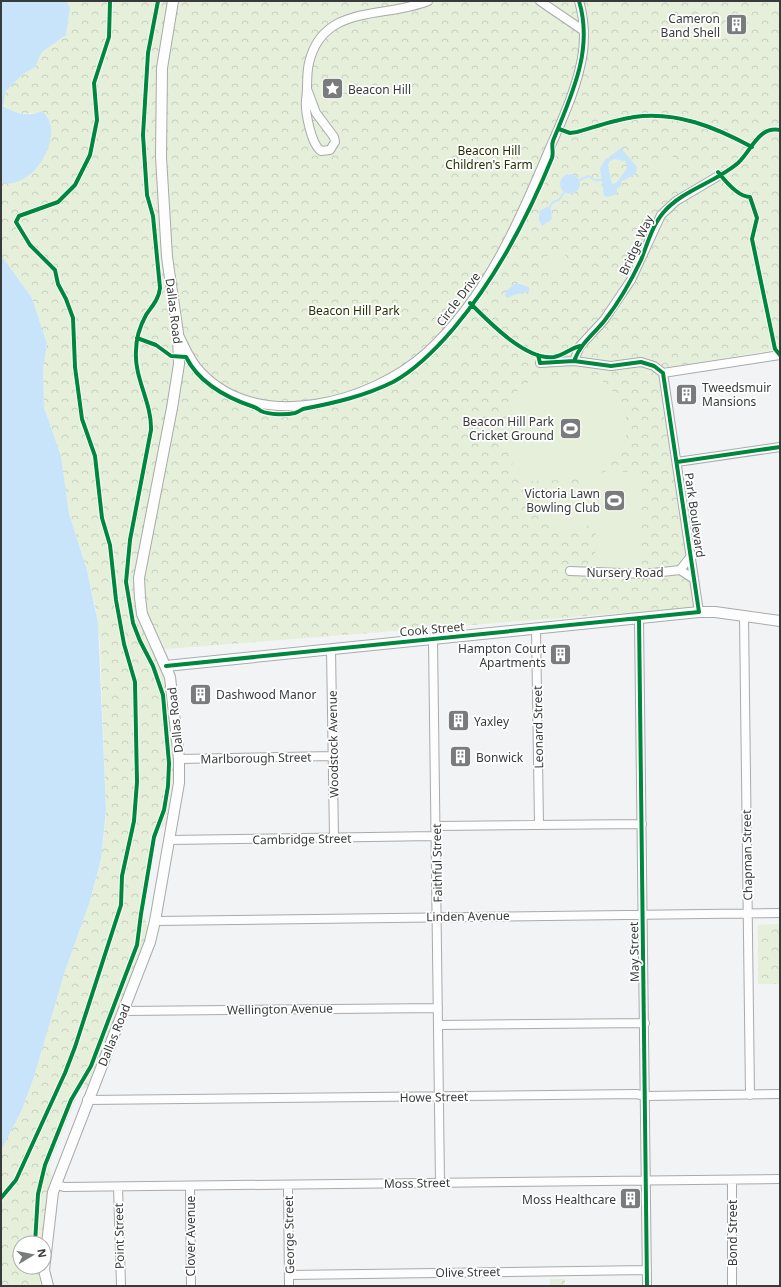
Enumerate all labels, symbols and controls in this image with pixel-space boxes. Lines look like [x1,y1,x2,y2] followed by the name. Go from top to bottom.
[661,10,720,41] place label: Cameron Band Shell
[723,12,749,38] building icon: Cameron Band Shell
[319,76,345,102] place icon: Beacon Hill
[348,81,411,98] place label: Beacon Hill
[445,142,533,173] park label: Beacon Hill Children's Farm
[615,211,658,278] street label: Bridge Way
[432,268,484,330] street label: Circle Drive
[162,277,186,345] street label: Dallas Road
[308,302,400,319] park label: Beacon Hill Park
[702,379,771,410] place label: Tweedsmuir Mansions
[673,381,699,407] building icon: Tweedsmuir Mansions
[462,413,555,444] place label: Beacon Hill Park Cricket Ground
[557,415,583,441] sports icon: Beacon Hill Park Cricket Ground
[681,471,709,559] street label: Park Boulevard
[525,485,600,516] place label: Victoria Lawn Bowling Club
[602,487,628,513] sports icon: Victoria Lawn Bowling Club
[586,564,664,581] street label: Nursery Road
[399,618,466,640] street label: Cook Street
[458,640,547,671] place label: Hampton Court Apartments
[548,642,574,668] building icon: Hampton Court Apartments
[187,681,213,707] building icon: Dashwood Manor
[529,685,547,769] street label: Leonard Street
[163,686,187,754] street label: Dallas Road
[216,686,316,703] place label: Dashwood Manor
[324,690,342,798] street label: Woodstock Avenue
[446,708,472,734] building icon: Yaxley
[474,713,510,730] place label: Yaxley
[447,744,473,770] building icon: Bonwick
[200,749,312,767] street label: Marlborough Street
[476,749,524,766] place label: Bonwick
[738,809,756,901] street label: Chapman Street
[428,823,446,903] street label: Faithful Street
[252,830,352,848] street label: Cambridge Street
[426,907,510,925] street label: Linden Avenue
[625,921,643,982] street label: May Street
[227,1000,333,1018] street label: Wellington Avenue
[94,1001,134,1069] street label: Dallas Road
[399,1088,469,1106] street label: Howe Street
[384,1174,451,1192] street label: Moss Street
[618,1186,644,1212] building icon: Moss Healthcare
[522,1191,616,1208] place label: Moss Healthcare
[182,1195,199,1276] street label: Clover Avenue
[280,1195,298,1274] street label: George Street
[724,1199,741,1266] street label: Bond Street
[110,1202,128,1269] street label: Point Street
[12,1235,52,1275] north arrow
[34,1247,51,1259] text: N
[435,1263,501,1281] street label: Olive Street

